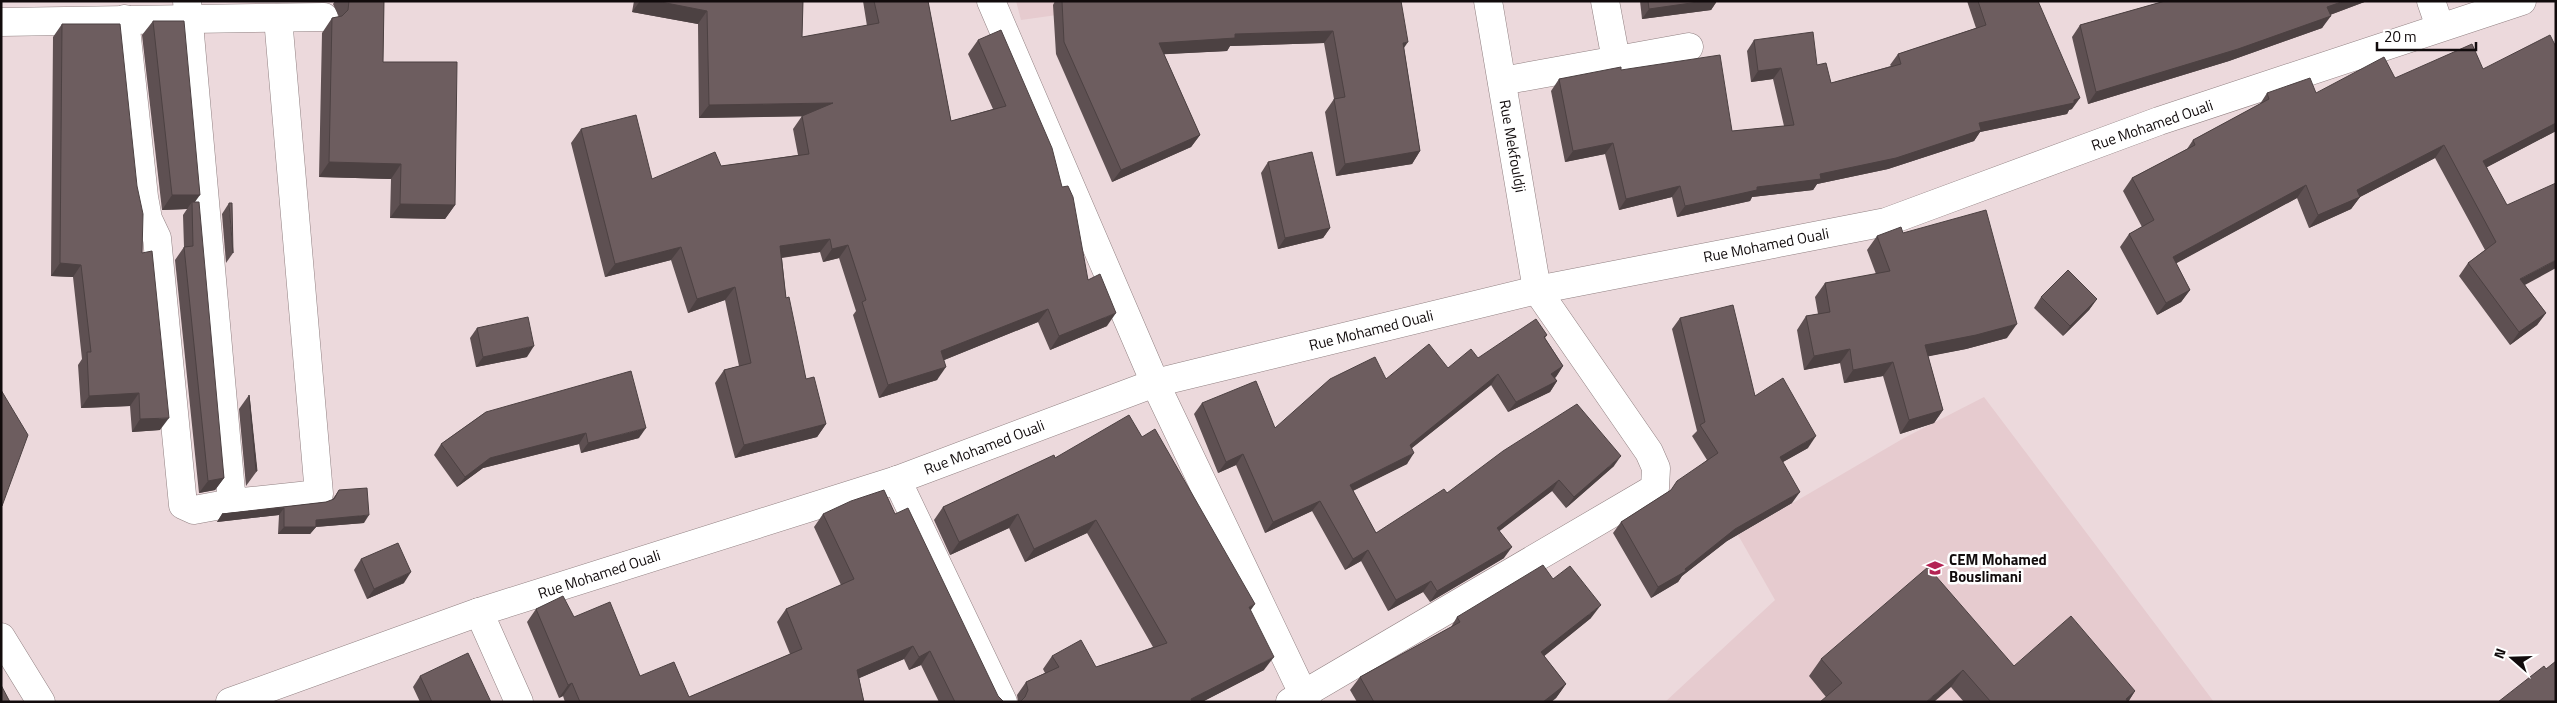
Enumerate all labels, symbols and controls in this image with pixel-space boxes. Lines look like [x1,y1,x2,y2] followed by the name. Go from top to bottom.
[2377,20,2476,52] scale bar
[2384,25,2417,48] text: 20 m
[2088,93,2216,157] street label: Rue Mohamed Ouali
[1494,98,1532,194] street label: Rue Mekfouldji
[1701,222,1831,268] street label: Rue Mohamed Ouali
[1306,303,1436,357] street label: Rue Mohamed Ouali
[920,413,1048,481] street label: Rue Mohamed Ouali
[535,543,663,605] street label: Rue Mohamed Ouali
[1949,548,2047,588] place label: CEM Mohamed Bouslimani
[1925,558,1945,578] school or university icon: CEM Mohamed Bouslimani
[2487,633,2537,683] north arrow
[2488,645,2511,662] text: N

